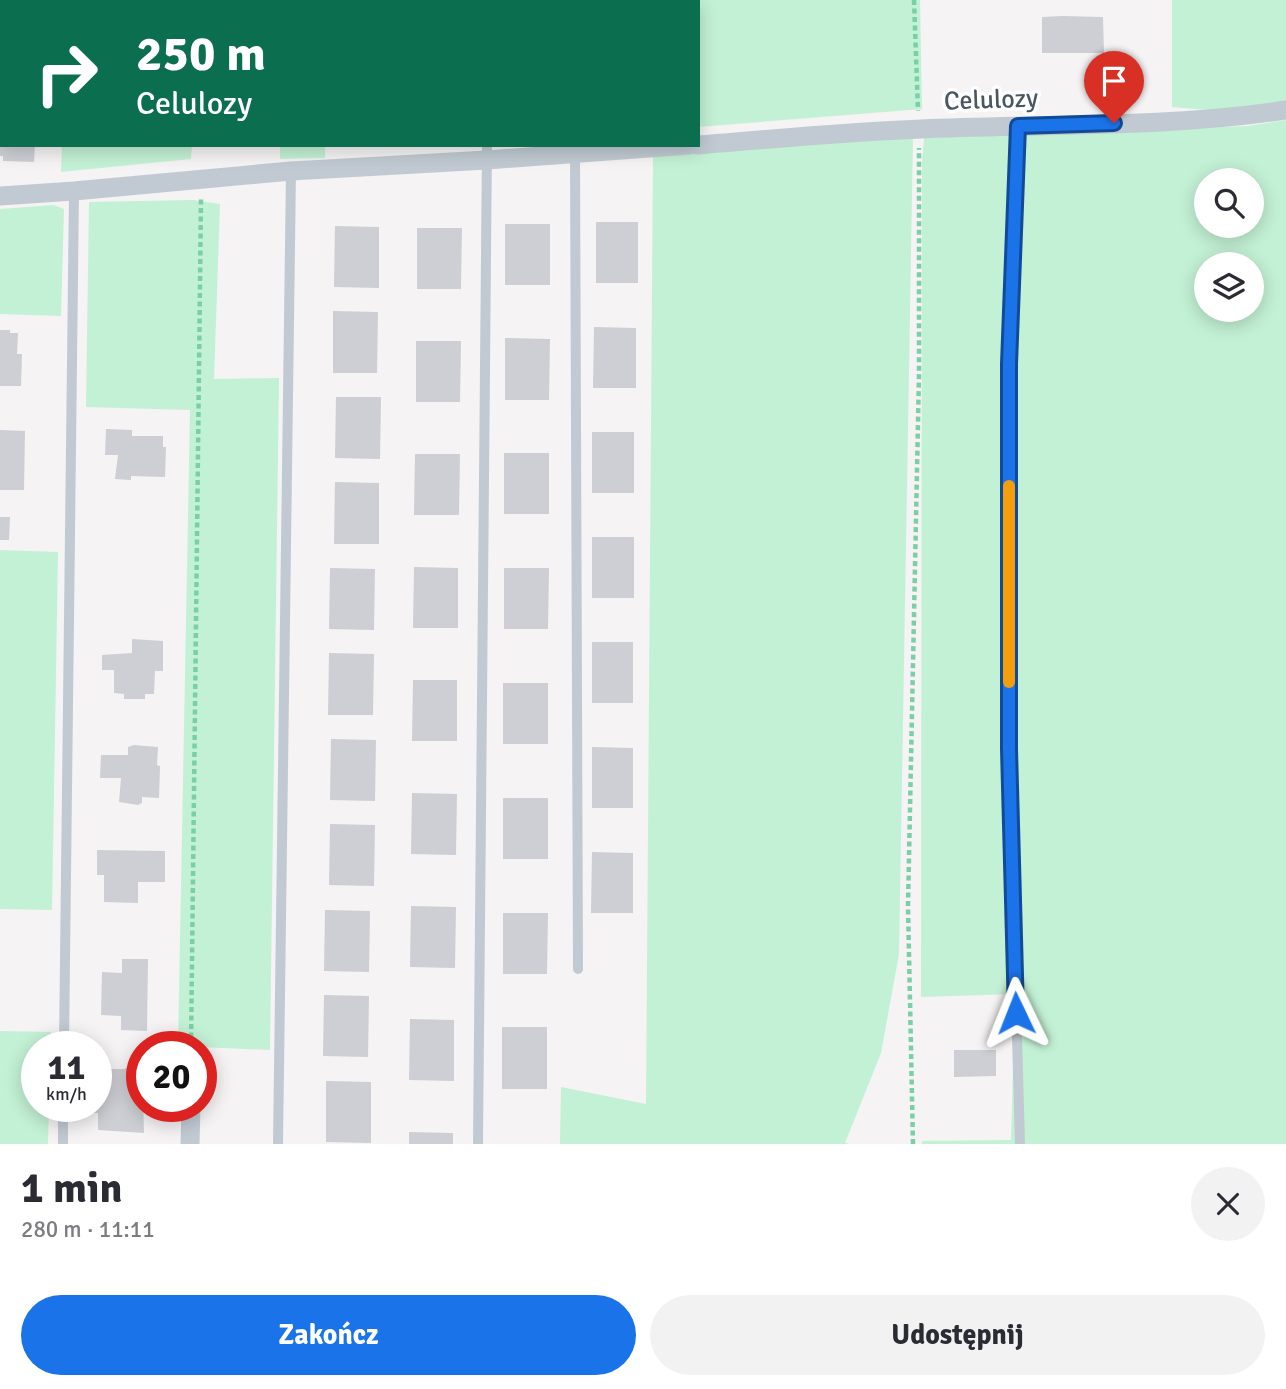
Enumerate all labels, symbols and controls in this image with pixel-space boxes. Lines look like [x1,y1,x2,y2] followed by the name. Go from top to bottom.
[136,24,266,84] text: 250 m
[21,28,112,119] icon: right
[1084,51,1144,123] pin
[1095,62,1133,100] icon: arrive
[943,82,1039,118] street label: Celulozy
[136,84,252,123] text: Celulozy
[1194,168,1264,322] map controls
[1194,168,1264,238] button: search
[1194,252,1264,322] button: layers
[979,976,1053,1050] position arrow
[126,1031,217,1122] speed limit sign: 20
[48,1046,85,1089] text: 11
[46,1083,87,1105] text: km/h
[21,1163,122,1214] text: 1 min
[1191,1167,1265,1241] button: close
[21,1215,155,1244] text: 280 m · 11:11
[21,1295,636,1375] button: Zakończ
[650,1295,1265,1375] button: Udostępnij

